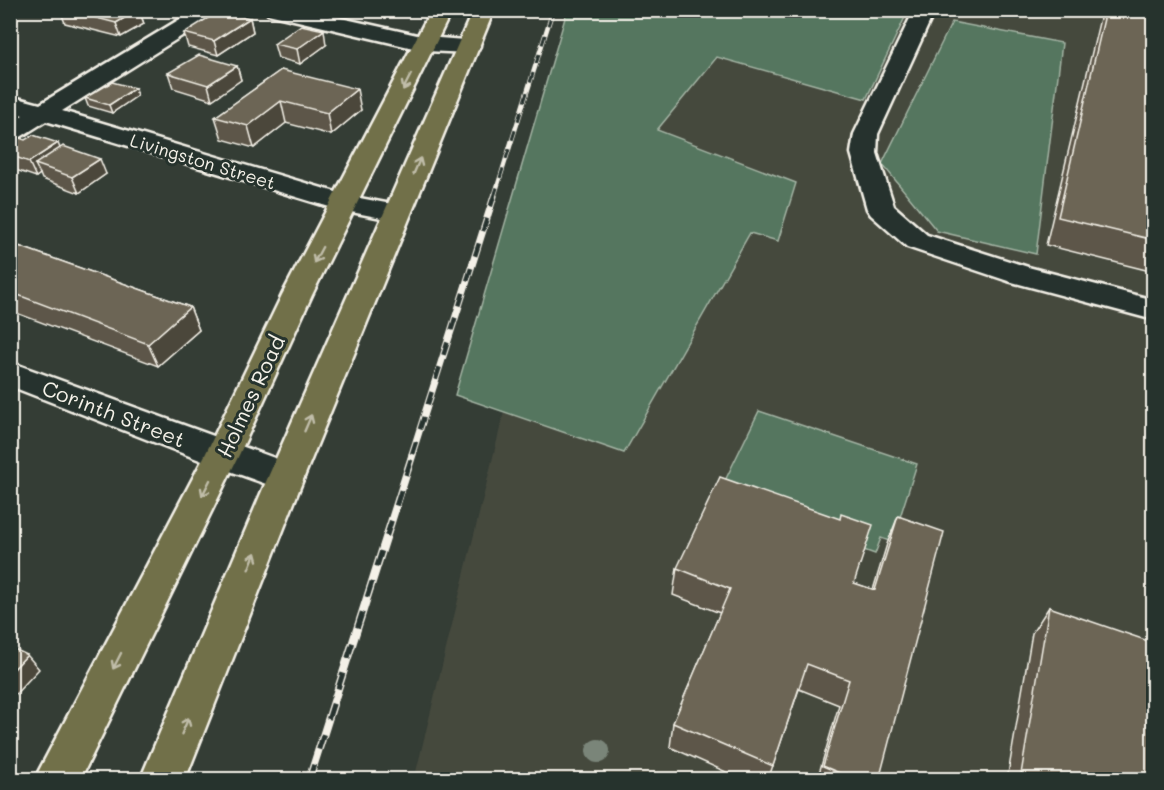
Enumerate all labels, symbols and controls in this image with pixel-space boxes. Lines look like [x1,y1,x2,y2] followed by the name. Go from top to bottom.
[401,73,413,90] one-way arrow
[127,127,279,195] street label: Livingston Street
[411,158,423,176] one-way arrow
[312,246,323,264] one-way arrow
[210,331,290,461] street label: Holmes Road
[39,373,189,453] street label: Corinth Street
[303,415,315,433] one-way arrow
[199,478,211,496] one-way arrow
[247,552,258,570] one-way arrow
[111,652,122,670] one-way arrow
[180,717,191,735] one-way arrow

